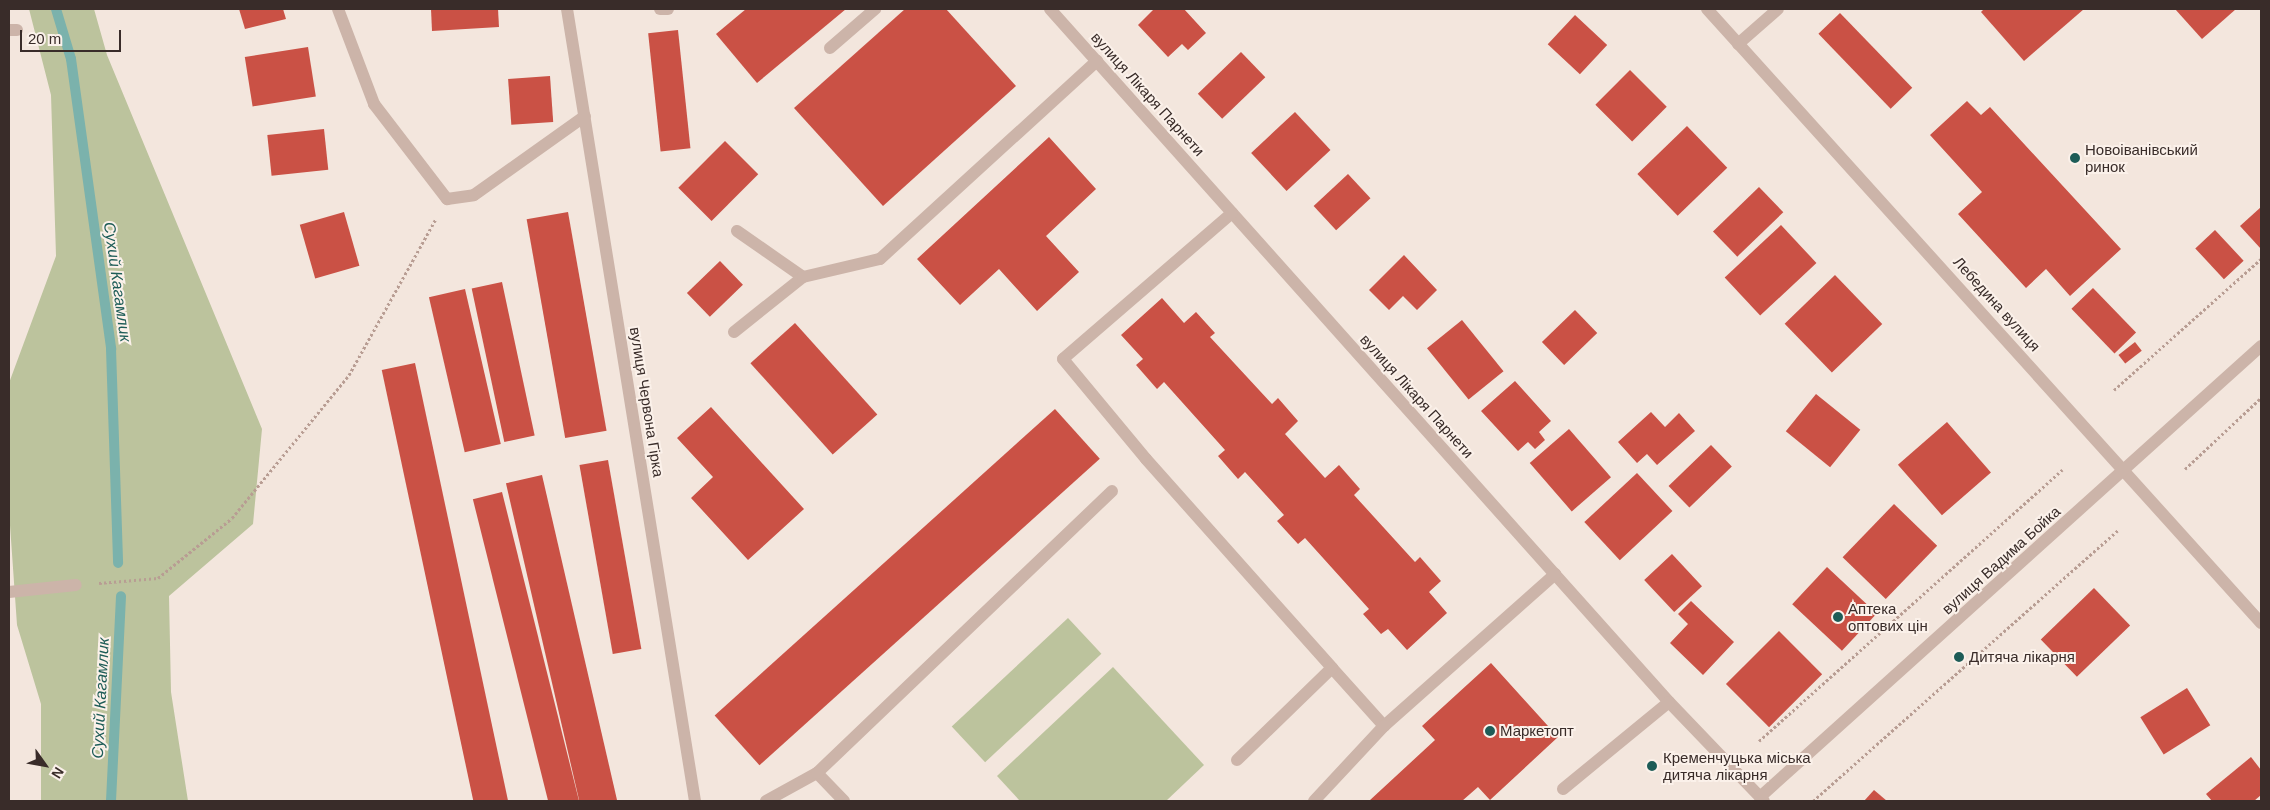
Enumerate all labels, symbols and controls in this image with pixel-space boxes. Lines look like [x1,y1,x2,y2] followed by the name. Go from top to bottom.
[22,20,124,52] scale bar
[1088,28,1208,160] street label: вулиця Лікаря Парнети
[28,30,61,47] text: 20 m
[2085,140,2198,175] place label: Новоіванівський ринок
[2069,152,2081,164] marker: Новоіванівський ринок
[99,221,135,343] water label: Сухий Кагамлик
[1950,253,2044,355] street label: Лебедина вулиця
[626,326,668,478] street label: вулиця Червона Гірка
[1357,330,1477,462] street label: вулиця Лікаря Парнети
[1938,502,2064,618] street label: вулиця Вадима Бойка
[1848,599,1928,634] place label: Аптека оптових цін
[1832,611,1844,623] marker: Аптека оптових цін
[88,637,114,759] water label: Сухий Кагамлик
[1969,648,2075,666] place label: Дитяча лікарня
[1953,651,1965,663] marker: Дитяча лікарня
[1500,722,1574,740] place label: Маркетопт
[1484,725,1496,737] marker: Маркетопт
[20,740,70,790] north arrow
[1663,748,1811,783] place label: Кременчуцька міська дитяча лікарня
[1645,759,1659,773] marker: Кременчуцька міська дитяча лікарня
[48,764,67,781] text: N

